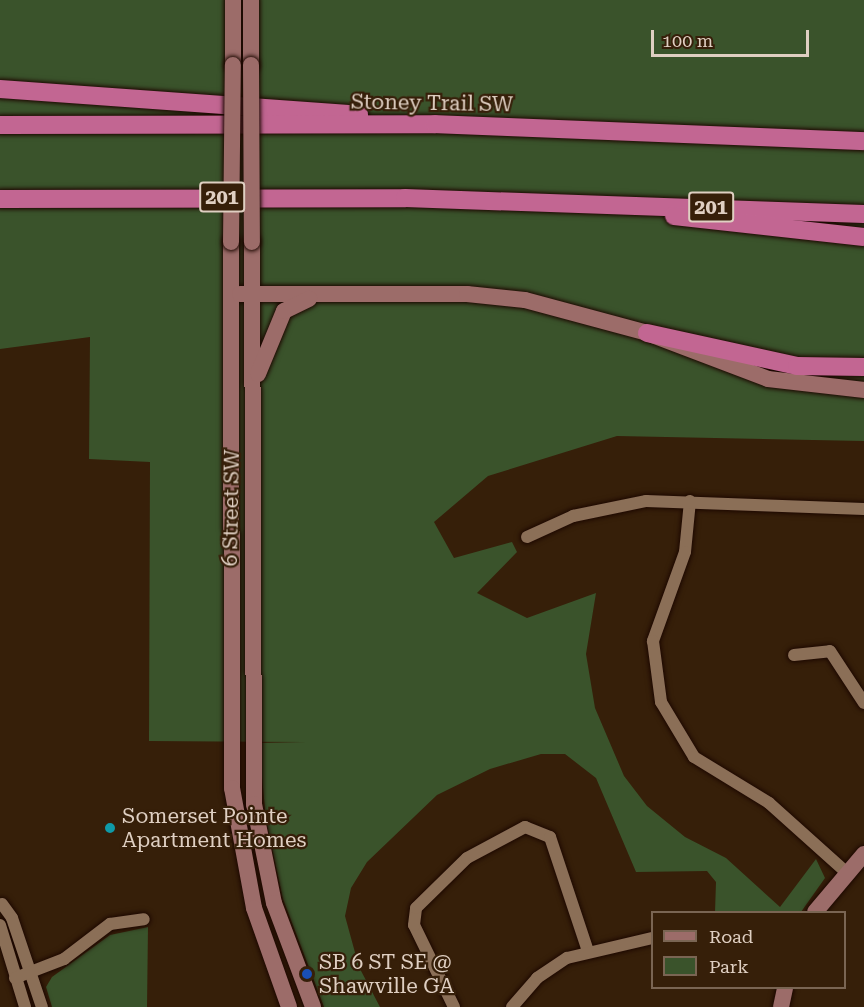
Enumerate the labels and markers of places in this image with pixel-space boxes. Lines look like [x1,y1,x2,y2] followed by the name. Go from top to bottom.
[122,803,306,853] place label: Somerset Pointe Apartment Homes
[103,821,117,835] marker: Somerset Pointe Apartment Homes
[319,949,454,999] place label: SB 6 ST SE @ Shawville GA
[300,967,314,981] marker: SB 6 ST SE @ Shawville GA

